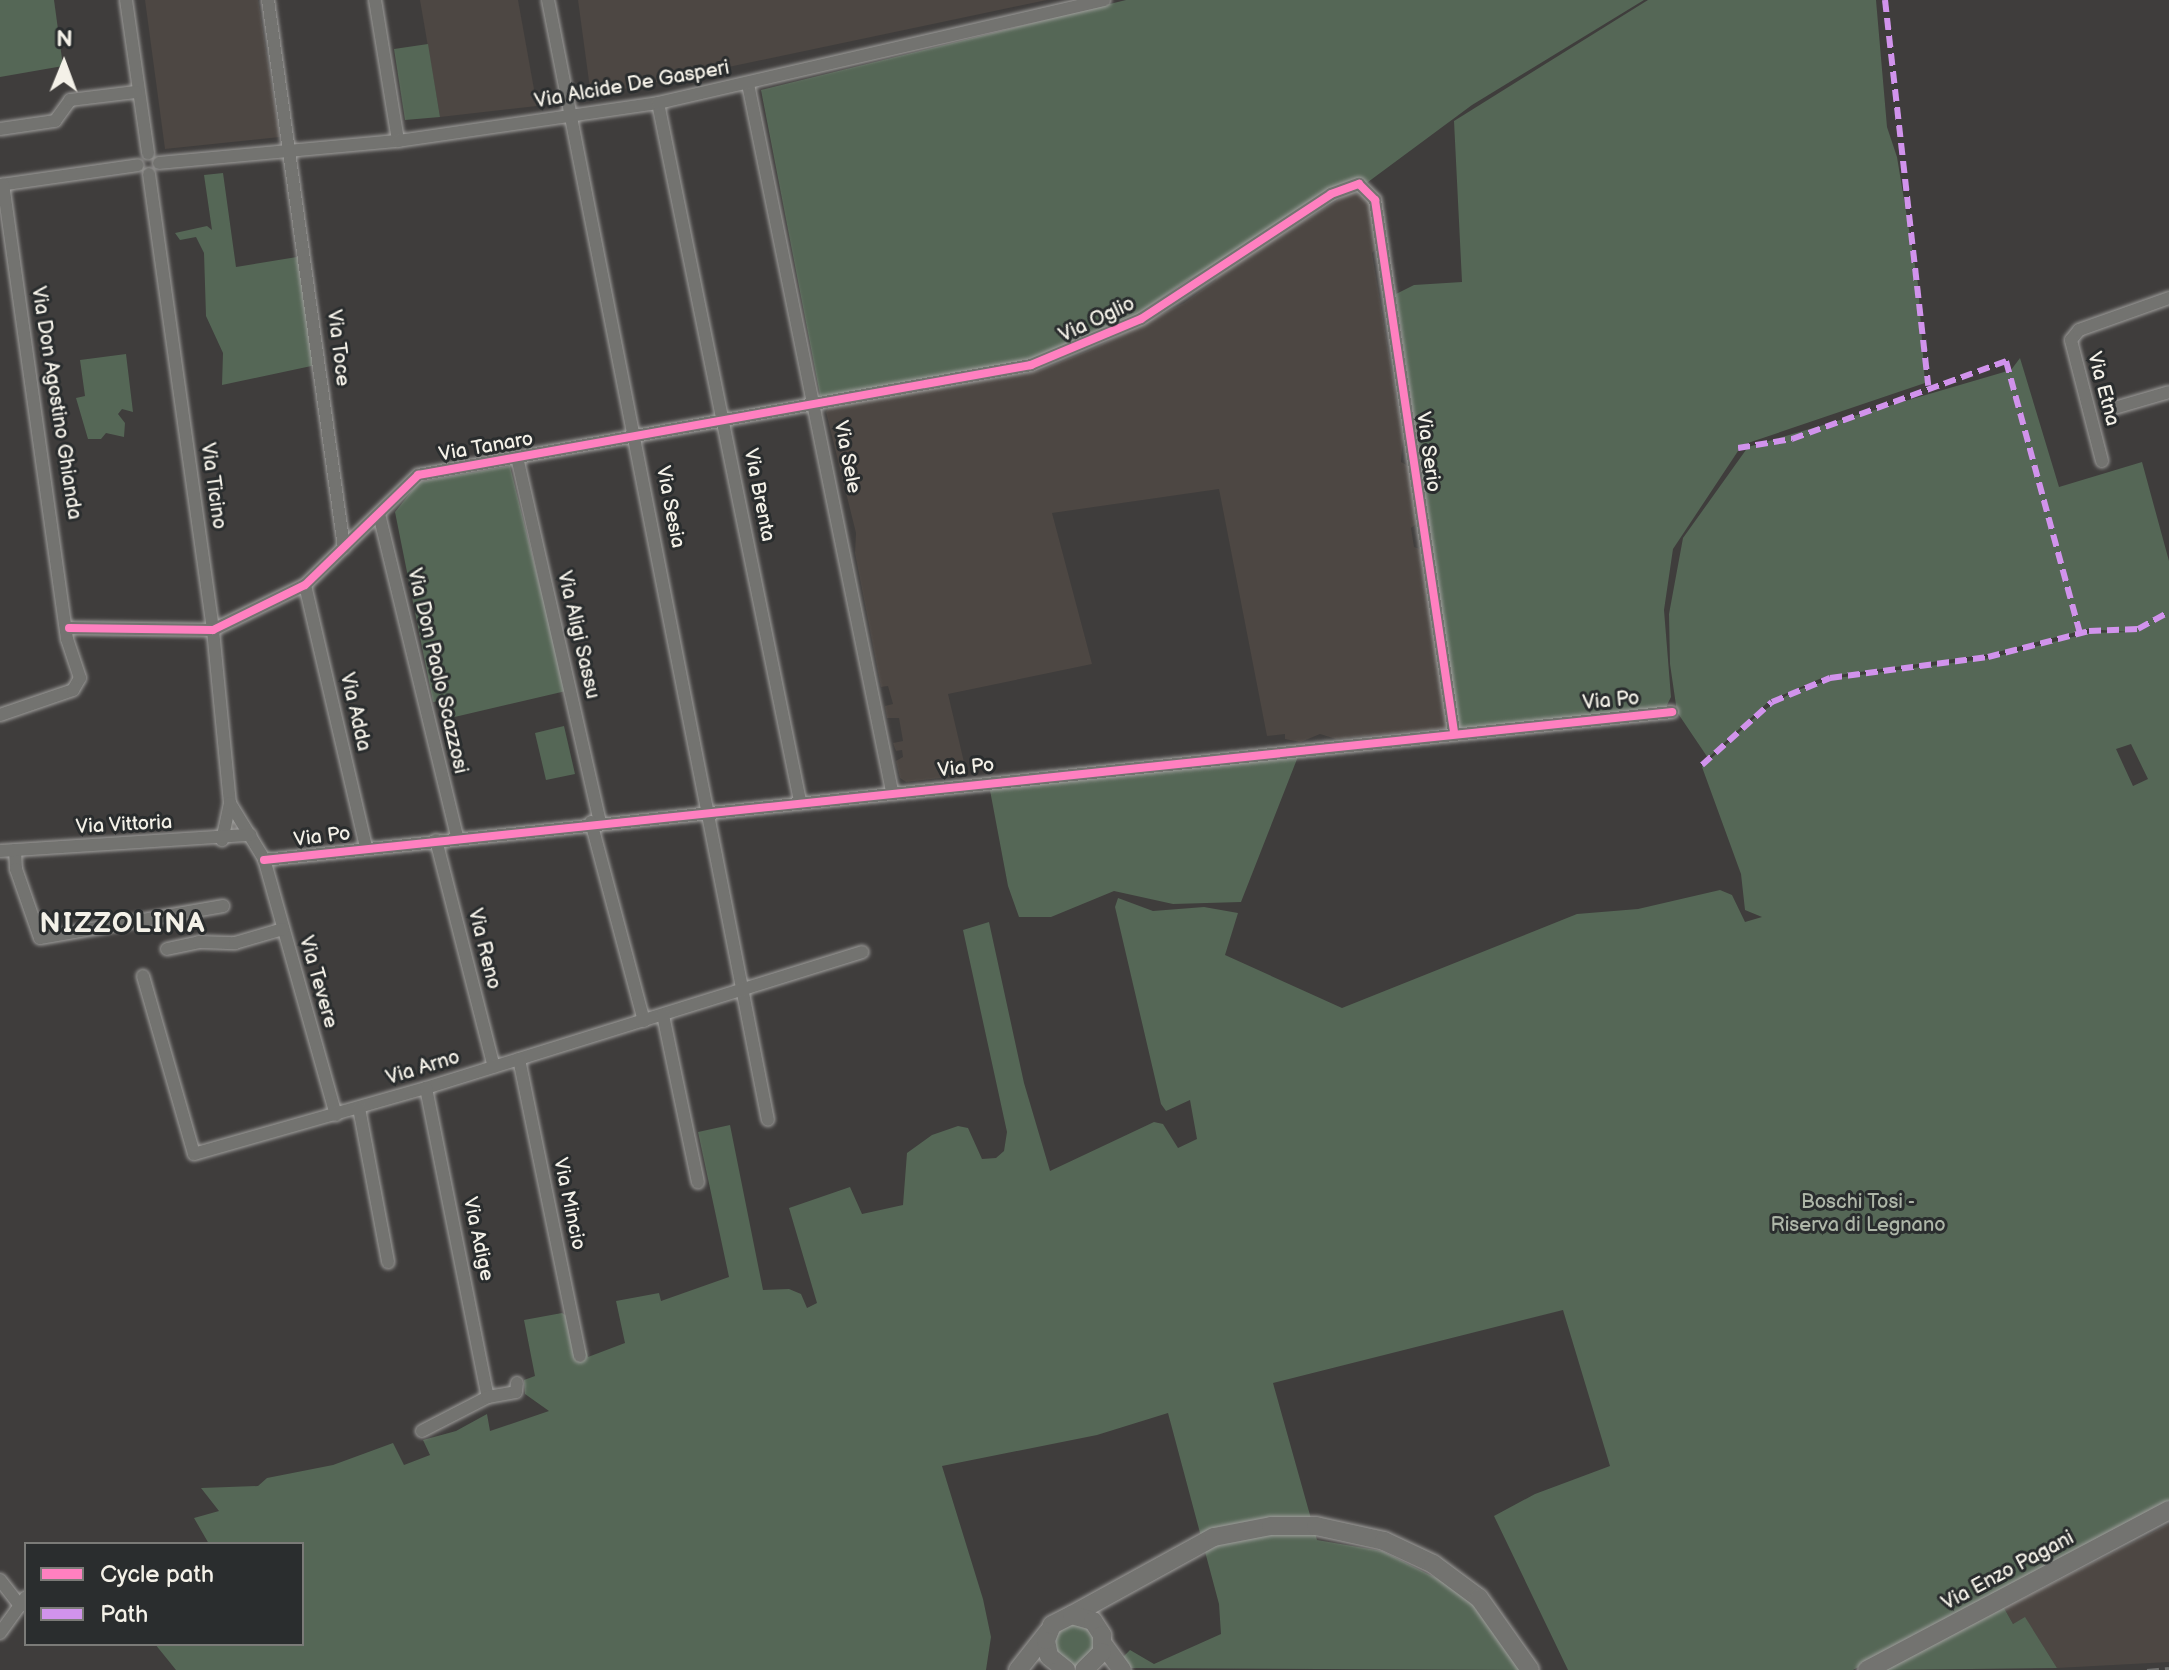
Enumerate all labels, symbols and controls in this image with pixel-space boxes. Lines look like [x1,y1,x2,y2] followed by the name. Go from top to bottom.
[24,24,104,104] north arrow
[56,26,73,53] text: N
[533,56,731,114] street label: Via Alcide De Gasperi
[26,285,86,521] street label: Via Don Agostino Ghianda
[1055,292,1139,348] street label: Via Oglio
[321,308,355,388] street label: Via Toce
[2082,349,2124,429] street label: Via Etna
[1410,410,1446,494] street label: Via Serio
[828,418,866,496] street label: Via Sele
[437,427,535,467] street label: Via Tanaro
[195,441,231,531] street label: Via Ticino
[738,446,780,544] street label: Via Brenta
[650,464,690,550] street label: Via Sesia
[402,566,472,776] street label: Via Don Paolo Scazzosi
[552,568,604,702] street label: Via Aligi Sassu
[334,670,376,754] street label: Via Adda
[1582,687,1640,715] street label: Via Po
[936,753,996,783] street label: Via Po
[75,810,173,840] street label: Via Vittoria
[292,822,352,852] street label: Via Po
[462,906,506,992] street label: Via Reno
[40,907,206,941] district label: NIZZOLINA
[293,933,343,1031] street label: Via Tevere
[383,1045,463,1091] street label: Via Arno
[548,1156,590,1252] street label: Via Mincio
[1770,1191,1946,1238] park label: Boschi Tosi - Riserva di Legnano
[457,1195,499,1283] street label: Via Adige
[1938,1526,2078,1616] street label: Via Enzo Pagani
[24,1542,304,1646] legend
[100,1560,214,1589] text: Cycle path
[100,1600,148,1629] text: Path

